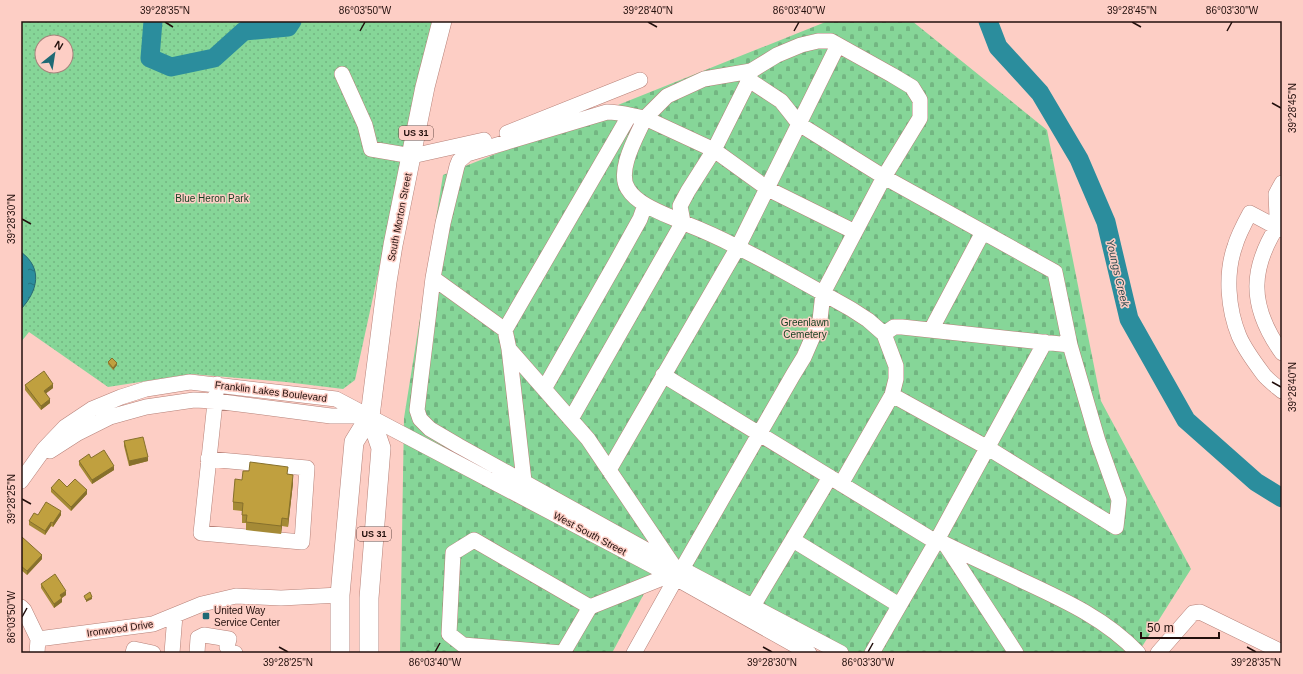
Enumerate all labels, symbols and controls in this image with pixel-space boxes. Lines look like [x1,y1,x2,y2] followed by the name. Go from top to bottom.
[140,5,190,16] text: 39°28'35"N
[339,5,392,16] text: 86°03'50"W
[623,5,673,16] text: 39°28'40"N
[773,5,826,16] text: 86°03'40"W
[1107,5,1157,16] text: 39°28'45"N
[1206,5,1259,16] text: 86°03'30"W
[34,34,74,74] north arrow
[53,38,65,53] text: N
[1287,83,1298,133] text: 39°28'45"N
[399,126,433,140] road number: US 31
[386,172,413,262] street label: South Morton Street
[175,193,250,204] park label: Blue Heron Park
[6,194,17,244] text: 39°28'30"N
[1104,238,1132,308] water label: Youngs Creek
[781,317,829,340] park label: Greenlawn Cemetery
[1287,362,1298,412] text: 39°28'40"N
[214,379,328,404] street label: Franklin Lakes Boulevard
[6,474,17,524] text: 39°28'25"N
[551,510,628,557] street label: West South Street
[357,527,391,541] road number: US 31
[6,590,17,643] text: 86°03'50"W
[214,605,281,628] place label: United Way Service Center
[201,611,211,621] marker: United Way Service Center
[1141,614,1219,640] scale bar
[86,618,155,639] street label: Ironwood Drive
[1147,621,1174,635] text: 50 m
[263,657,313,668] text: 39°28'25"N
[409,657,462,668] text: 86°03'40"W
[747,657,797,668] text: 39°28'30"N
[842,657,895,668] text: 86°03'30"W
[1231,657,1281,668] text: 39°28'35"N

